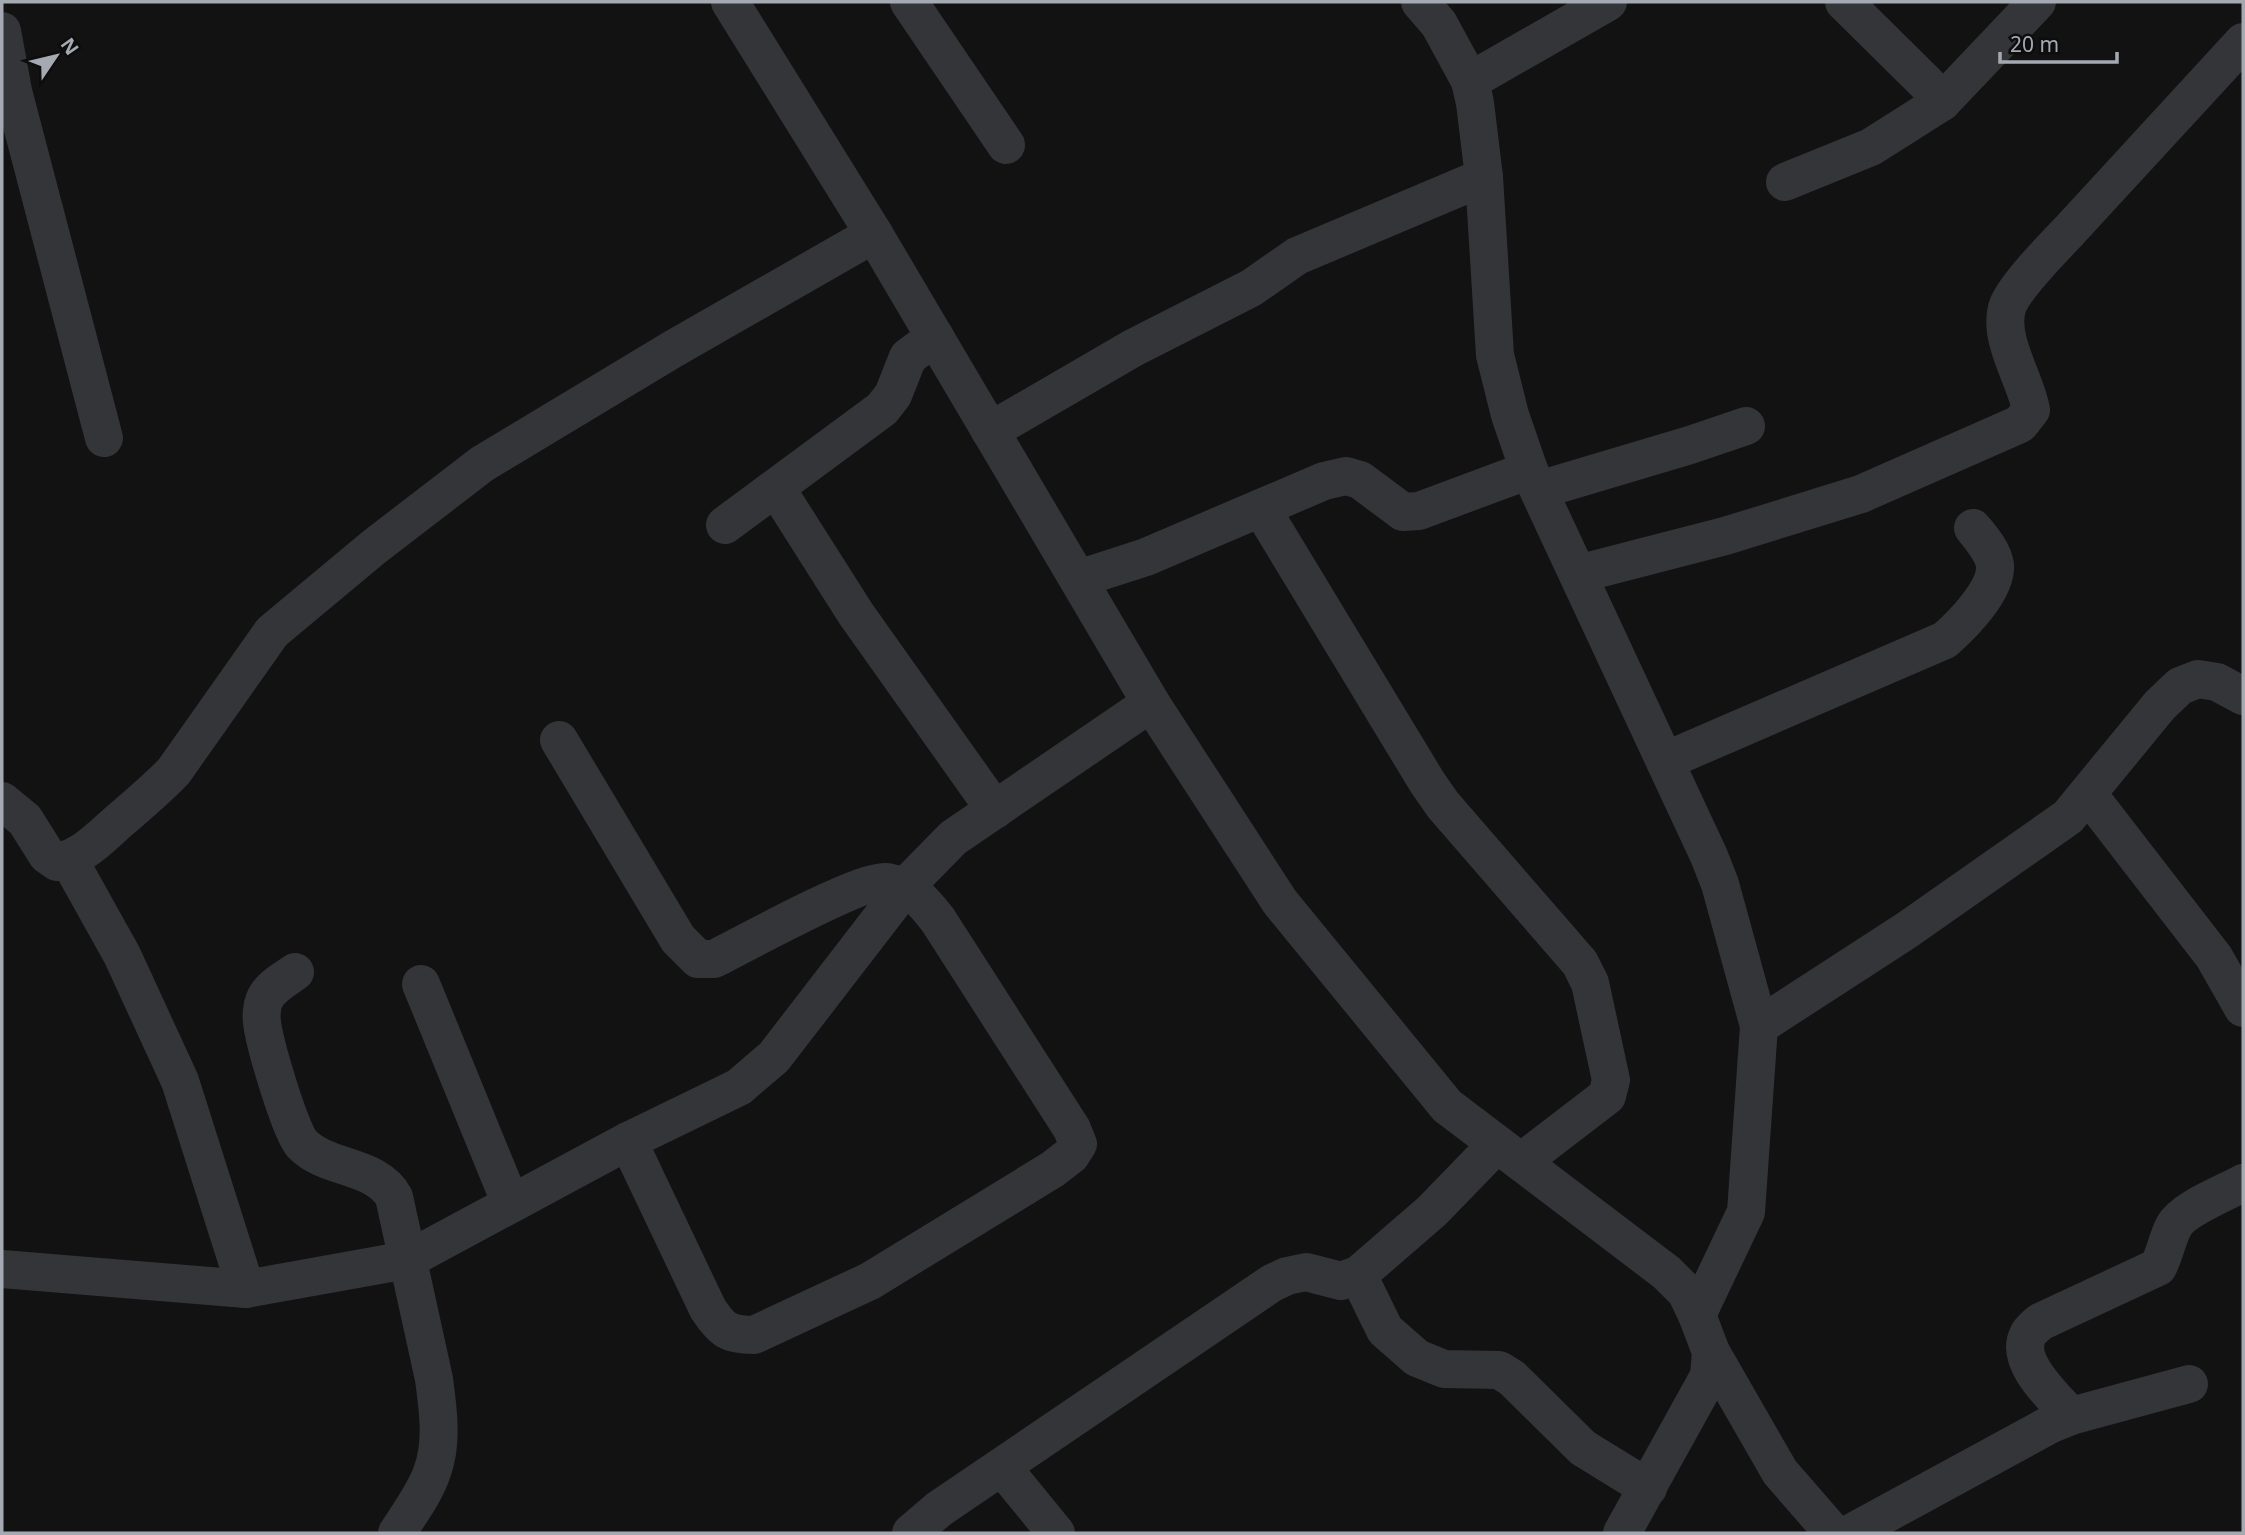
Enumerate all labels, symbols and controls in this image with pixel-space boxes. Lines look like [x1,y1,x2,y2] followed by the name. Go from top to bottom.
[21,21,91,91] north arrow
[2000,21,2117,65] scale bar
[2010,30,2059,58] text: 20 m
[55,32,85,60] text: N

